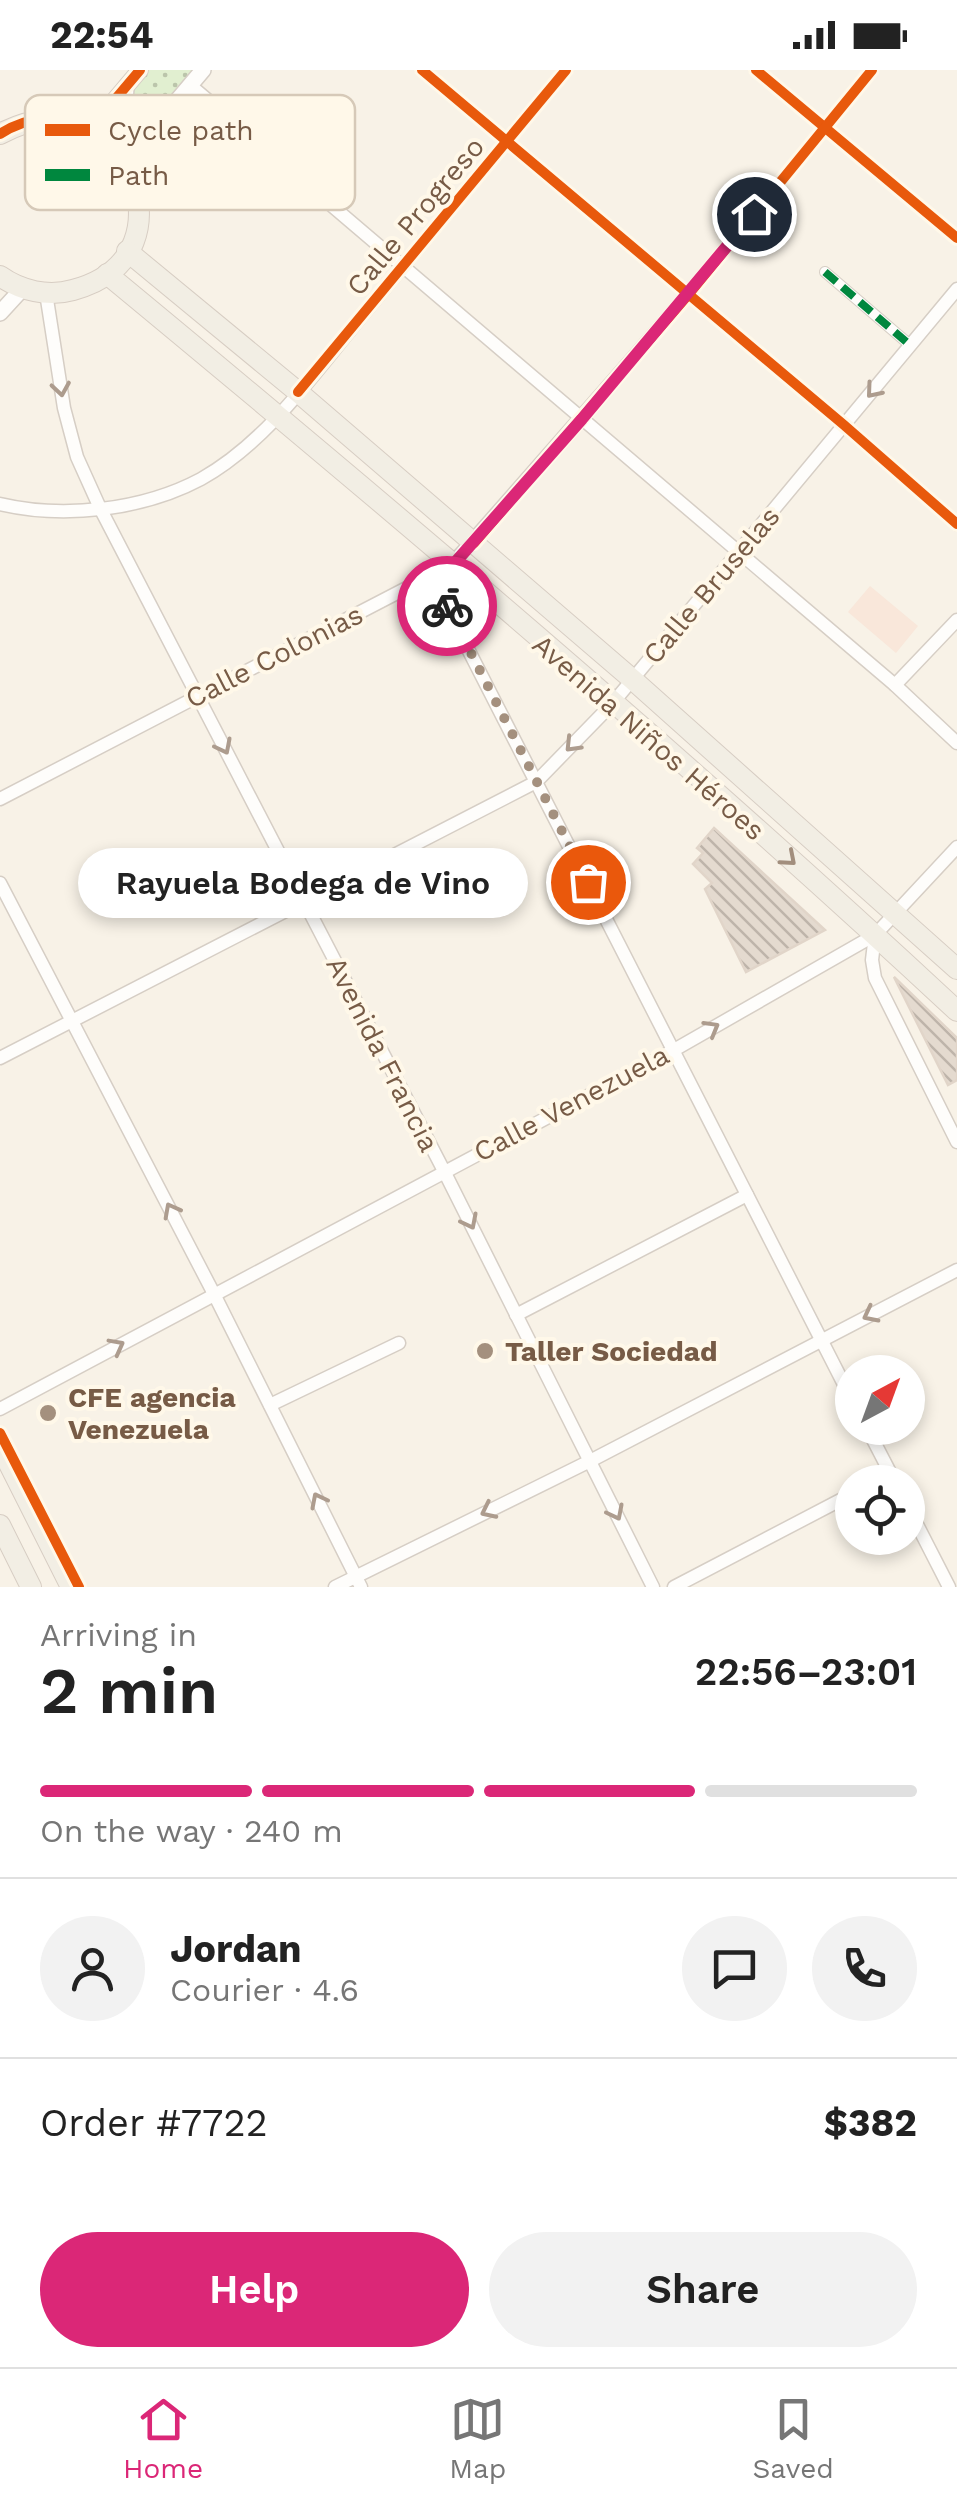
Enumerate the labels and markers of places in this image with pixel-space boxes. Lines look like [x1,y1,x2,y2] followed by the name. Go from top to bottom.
[712,172,797,257] pin
[546,840,631,925] pin
[78,847,528,917] callout: Rayuela Bodega de Vino
[505,1335,717,1368] place label: Taller Sociedad
[474,1340,496,1362] marker: Taller Sociedad
[68,1381,237,1446] place label: CFE agencia Venezuela
[37,1402,59,1424] marker: CFE agencia Venezuela

